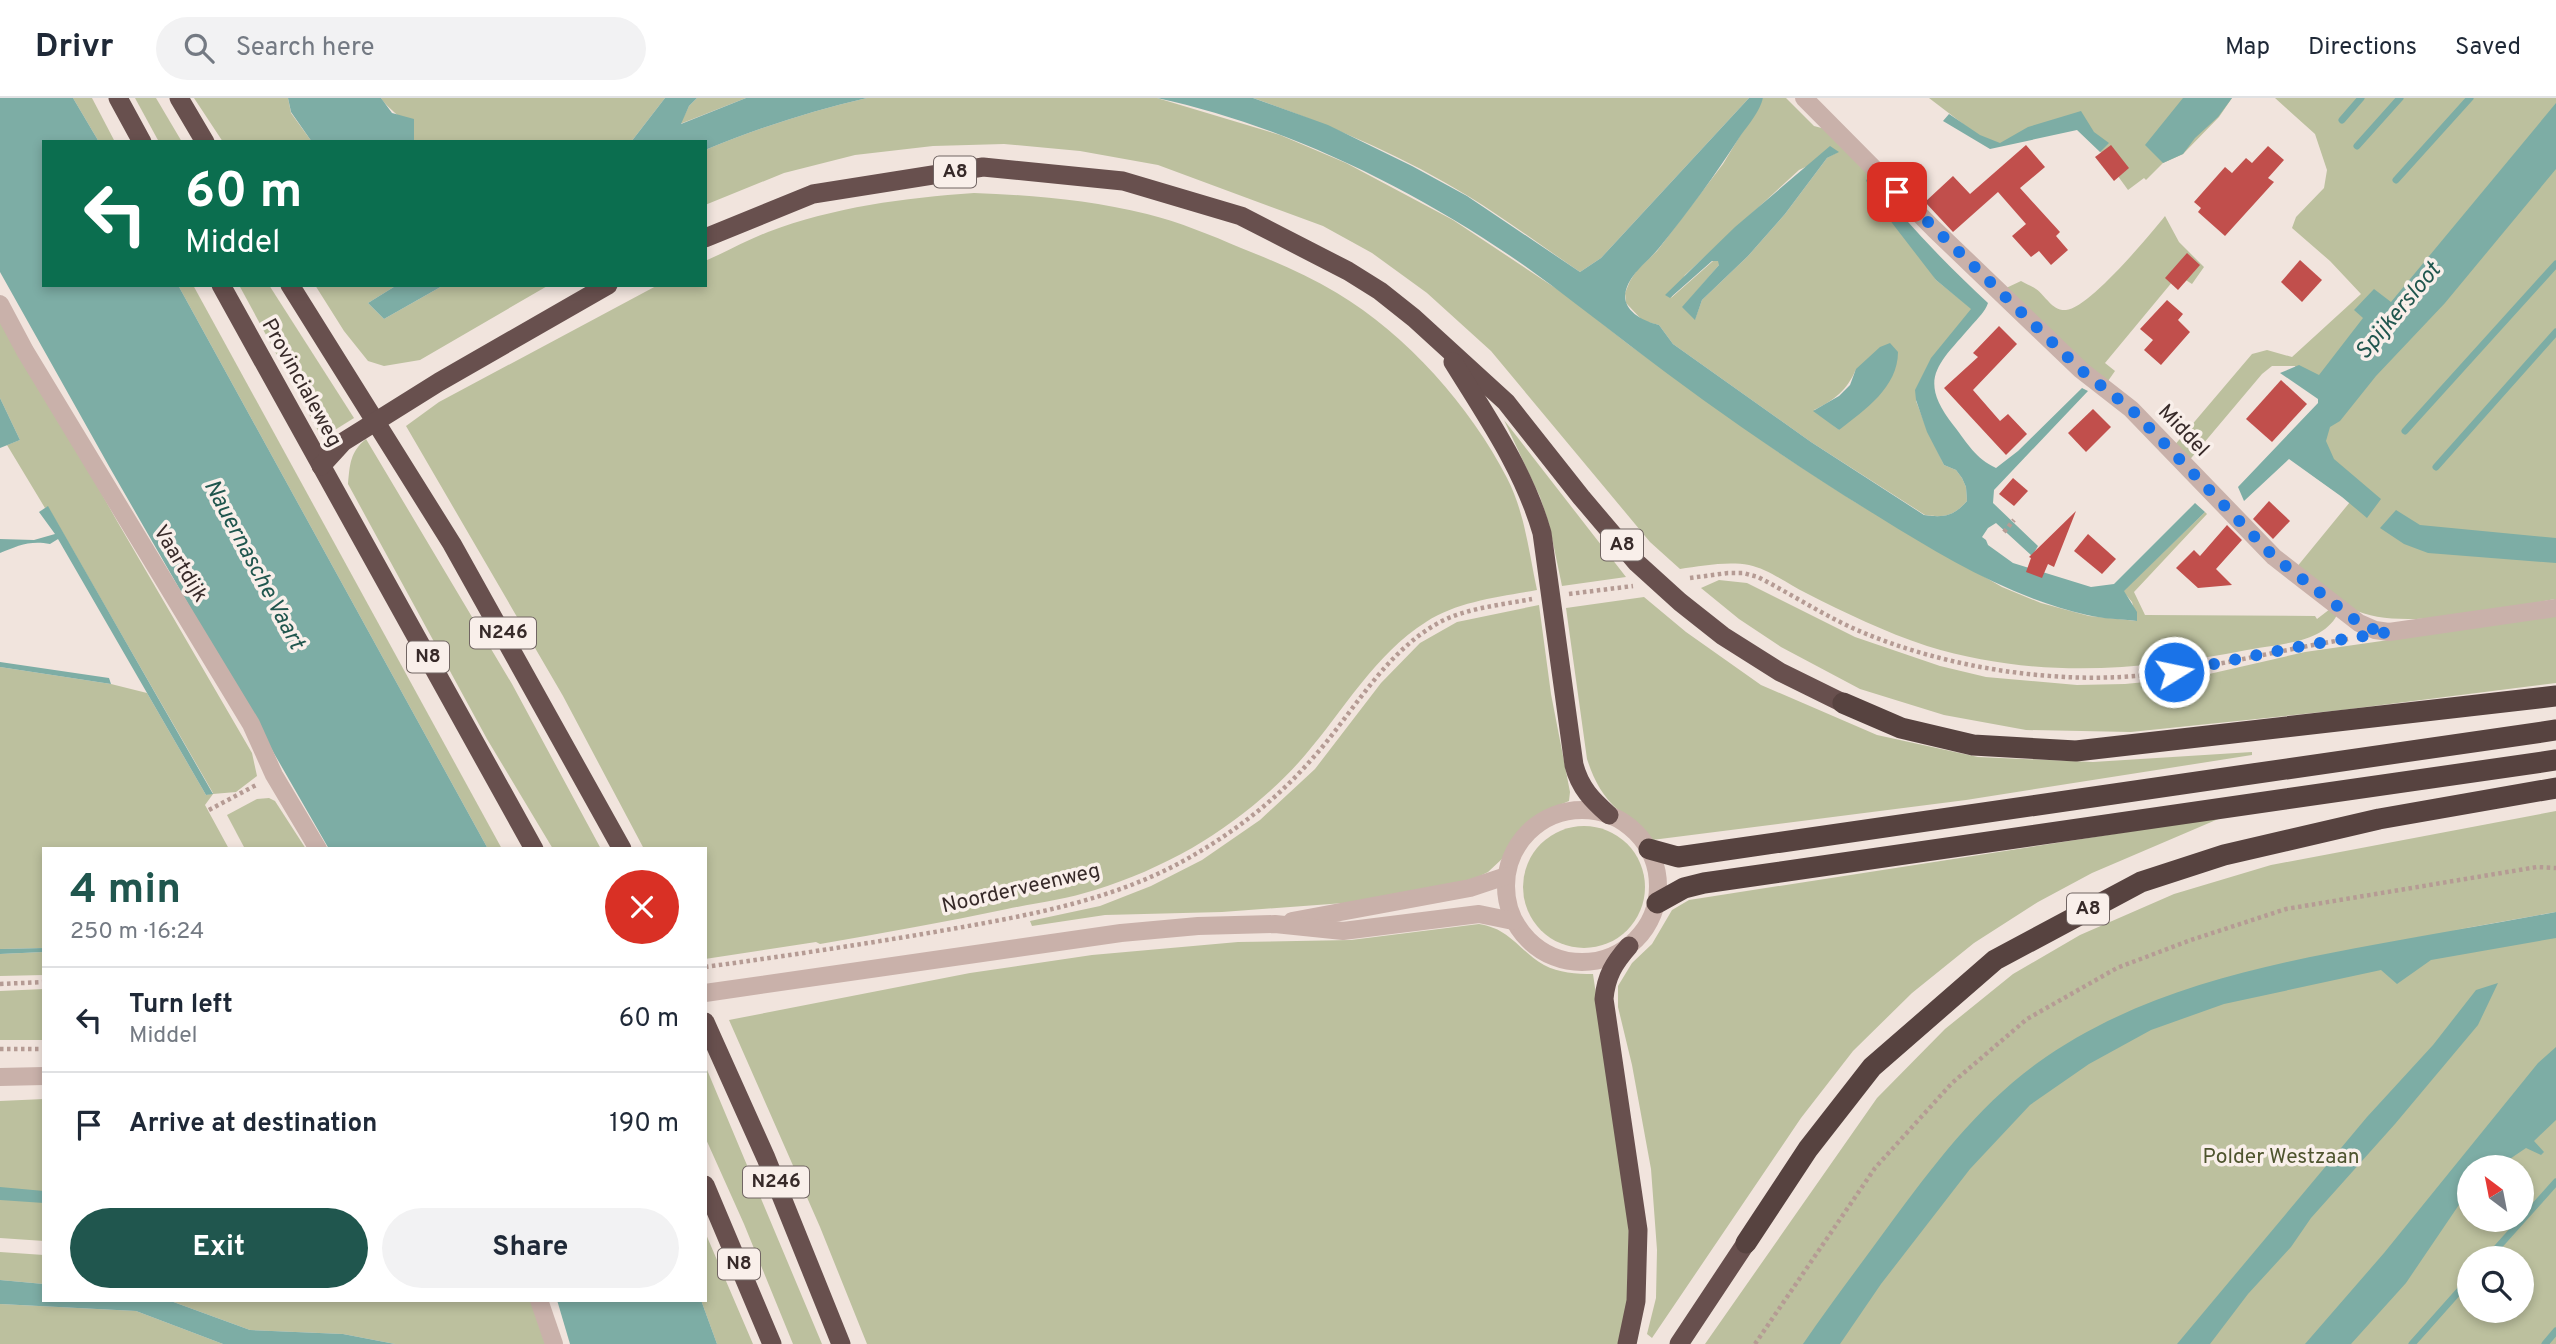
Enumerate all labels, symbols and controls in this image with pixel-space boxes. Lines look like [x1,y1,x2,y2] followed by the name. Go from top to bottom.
[156,17,646,80] search box
[35,27,114,69] text: Drivr
[180,29,218,67] icon: search
[236,32,375,65] text: Search here
[2225,33,2270,63] text: Map
[2308,33,2417,63] text: Directions
[2455,33,2521,63] text: Saved
[934,156,976,188] road number: A8
[1867,162,1927,222] pin
[185,163,303,225] text: 60 m
[70,168,161,259] icon: left
[1878,173,1916,211] icon: arrive
[185,224,280,264] text: Middel
[2350,256,2449,367] water label: Spijkersloot
[255,314,347,452] street label: Provincialeweg
[2152,399,2214,463] street label: Middel
[196,475,311,656] water label: Nauernasche Vaart
[146,521,214,607] street label: Vaartdijk
[1601,530,1643,560] road number: A8
[470,618,536,648] road number: N246
[2137,635,2211,709] position arrow
[407,642,449,672] road number: N8
[939,858,1103,920] street label: Noorderveenweg
[70,865,181,918] text: 4 min
[605,870,679,944] button: close
[2067,894,2109,924] road number: A8
[70,918,204,947] text: 250 m · 16:24
[129,989,233,1022] text: Turn left
[70,1001,108,1039] icon: left
[619,1003,679,1036] text: 60 m
[129,1022,198,1051] text: Middel
[70,1106,108,1144] icon: arrive
[129,1108,377,1141] text: Arrive at destination
[609,1108,679,1141] text: 190 m
[2202,1144,2360,1171] park label: Polder Westzaan
[2457,1155,2534,1232] north arrow
[2457,1155,2534,1323] map controls
[743,1166,809,1198] road number: N246
[70,1208,368,1288] button: Exit
[382,1208,679,1288] button: Share
[2457,1246,2534,1323] button: search
[718,1248,760,1280] road number: N8

